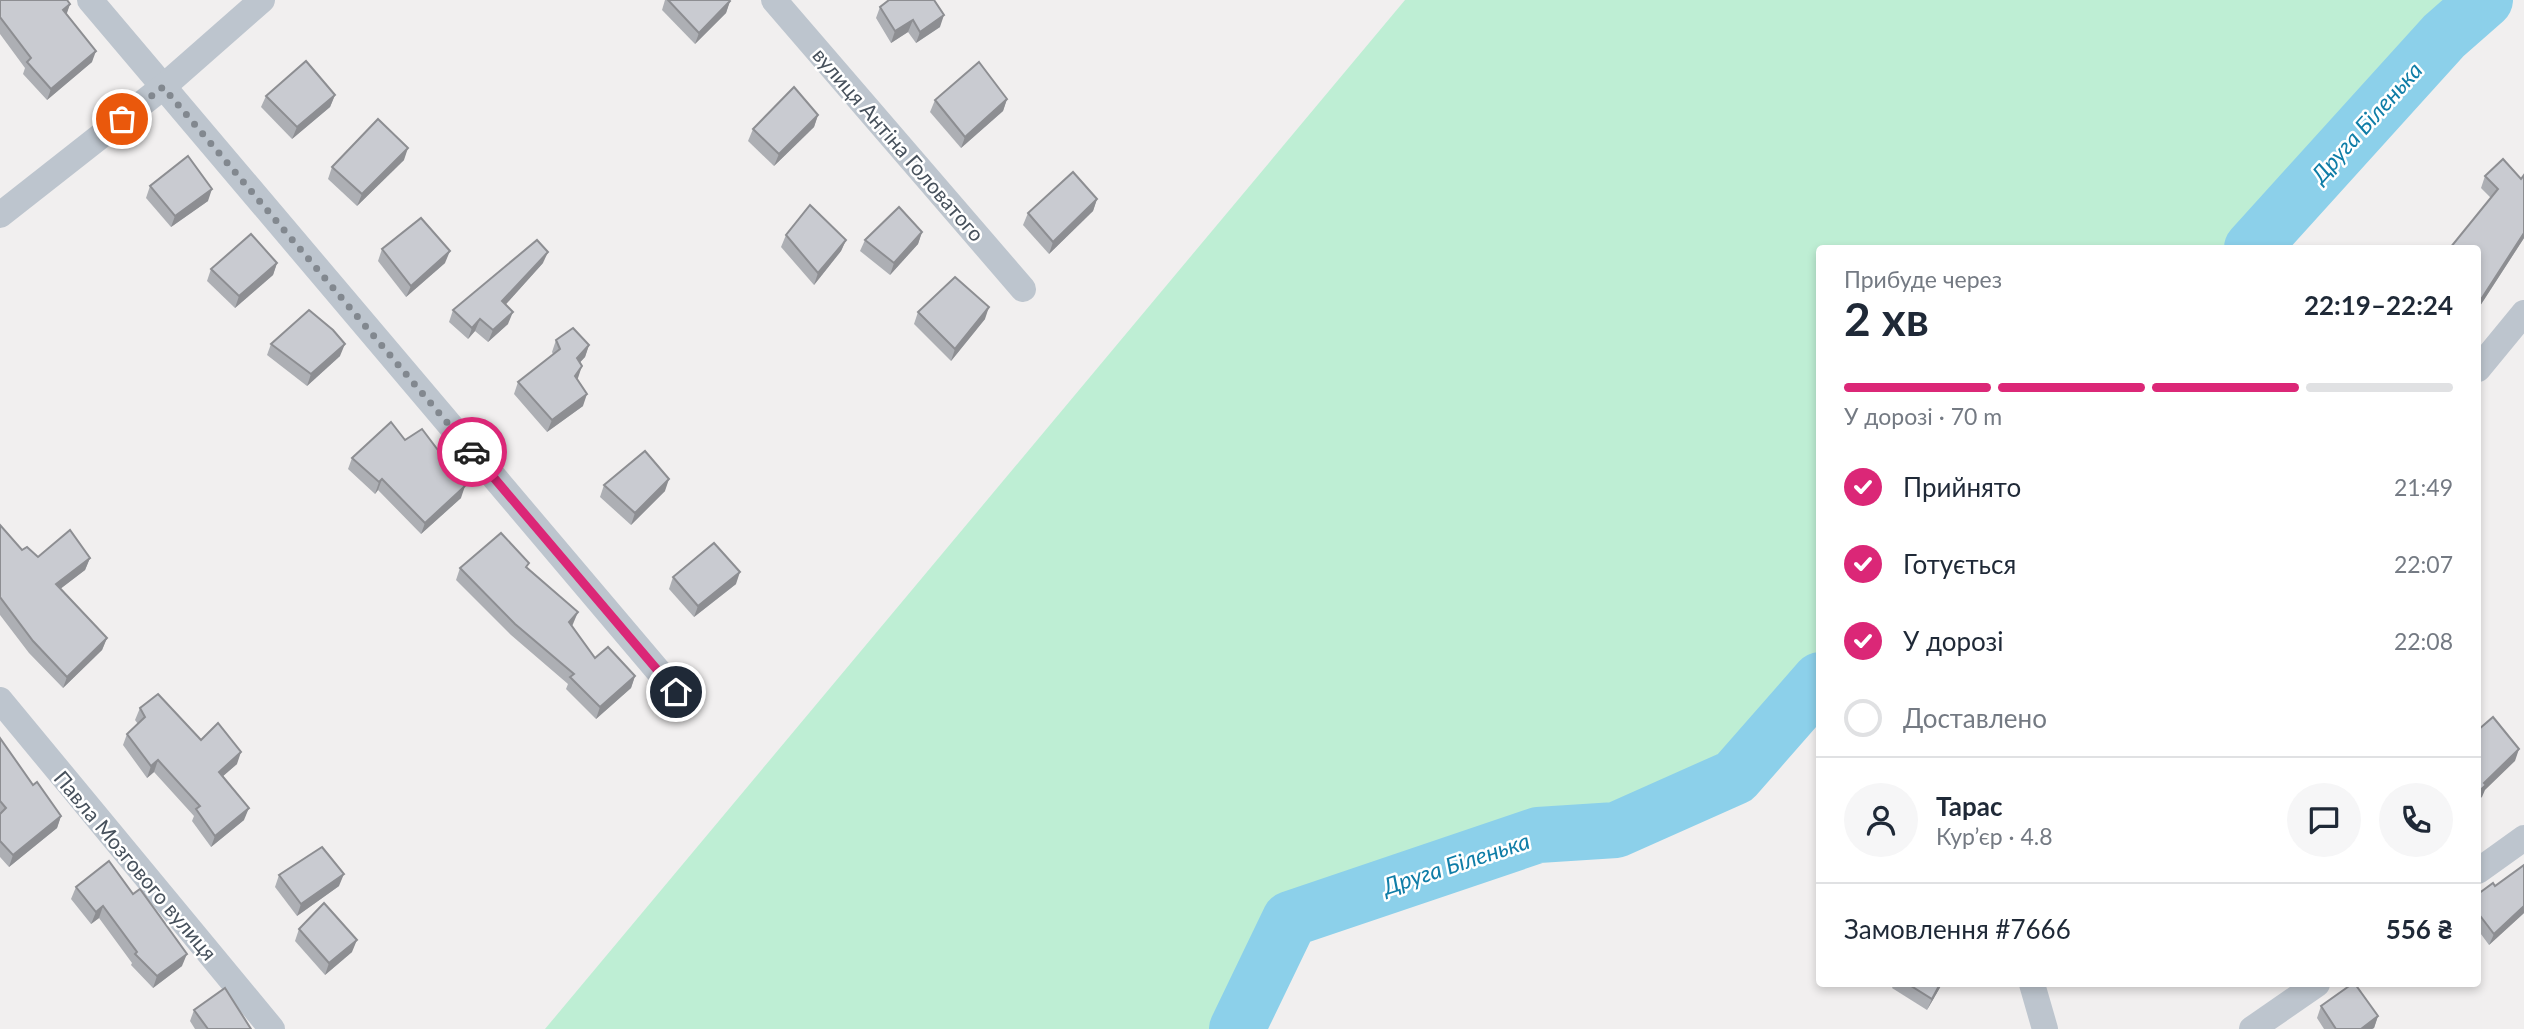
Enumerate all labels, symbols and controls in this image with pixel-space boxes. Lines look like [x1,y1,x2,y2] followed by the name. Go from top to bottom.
[808,42,990,246] street label: вулиця Антіна Головатого
[2303,56,2428,190] water label: Друга Біленька
[92,89,152,149] pin
[103,100,141,138] icon: bag
[1844,265,2002,293] text: Прибуде через
[2304,289,2453,321] text: 22:19–22:24
[1844,291,1929,346] text: 2 хв
[1844,402,2002,430] text: У дорозі · 70 m
[437,417,507,487] courier
[453,433,491,471] icon: car
[1844,468,1882,506] icon: check
[1903,471,2021,503] text: Прийнято
[2394,473,2453,501] text: 21:49
[1844,545,1882,583] icon: check
[1903,548,2016,580] text: Готується
[2394,550,2453,578] text: 22:07
[1844,622,1882,660] icon: check
[1903,625,2003,657] text: У дорозі
[2394,627,2453,655] text: 22:08
[646,662,706,722] pin
[657,673,695,711] icon: home
[1903,702,2047,734] text: Доставлено
[49,765,223,965] street label: Павла Мозгового вулиця
[1844,783,1918,857] button: person
[2287,783,2361,857] button: chat
[2379,783,2453,857] button: phone
[1936,790,2002,822] text: Тарас
[1936,822,2053,850] text: Кур’єр · 4.8
[1377,826,1533,901] water label: Друга Біленька
[1844,913,2071,945] text: Замовлення #7666
[2386,913,2453,945] text: 556 ₴

